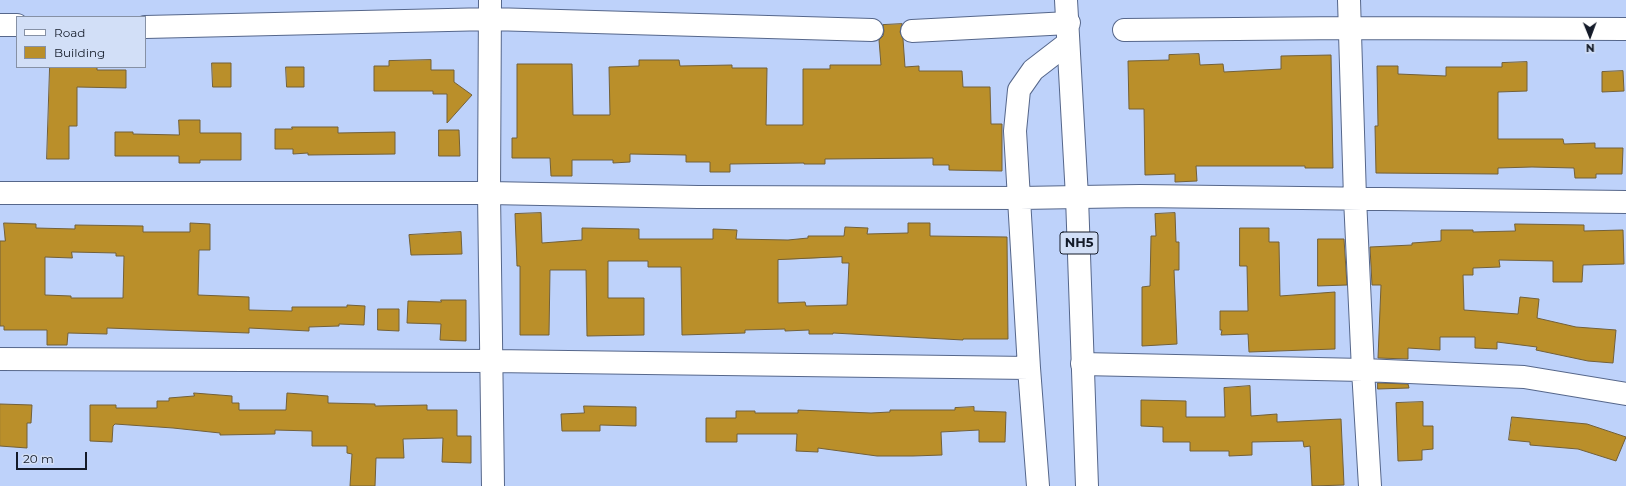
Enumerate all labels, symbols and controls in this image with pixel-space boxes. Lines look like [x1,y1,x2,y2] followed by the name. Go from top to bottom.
[16,16,146,68] legend
[1570,16,1610,56] north arrow
[54,25,85,40] text: Road
[1586,41,1595,55] text: N
[54,45,105,60] text: Building
[1060,232,1098,254] road number: NH5
[18,444,89,470] scale bar
[23,451,54,466] text: 20 m

